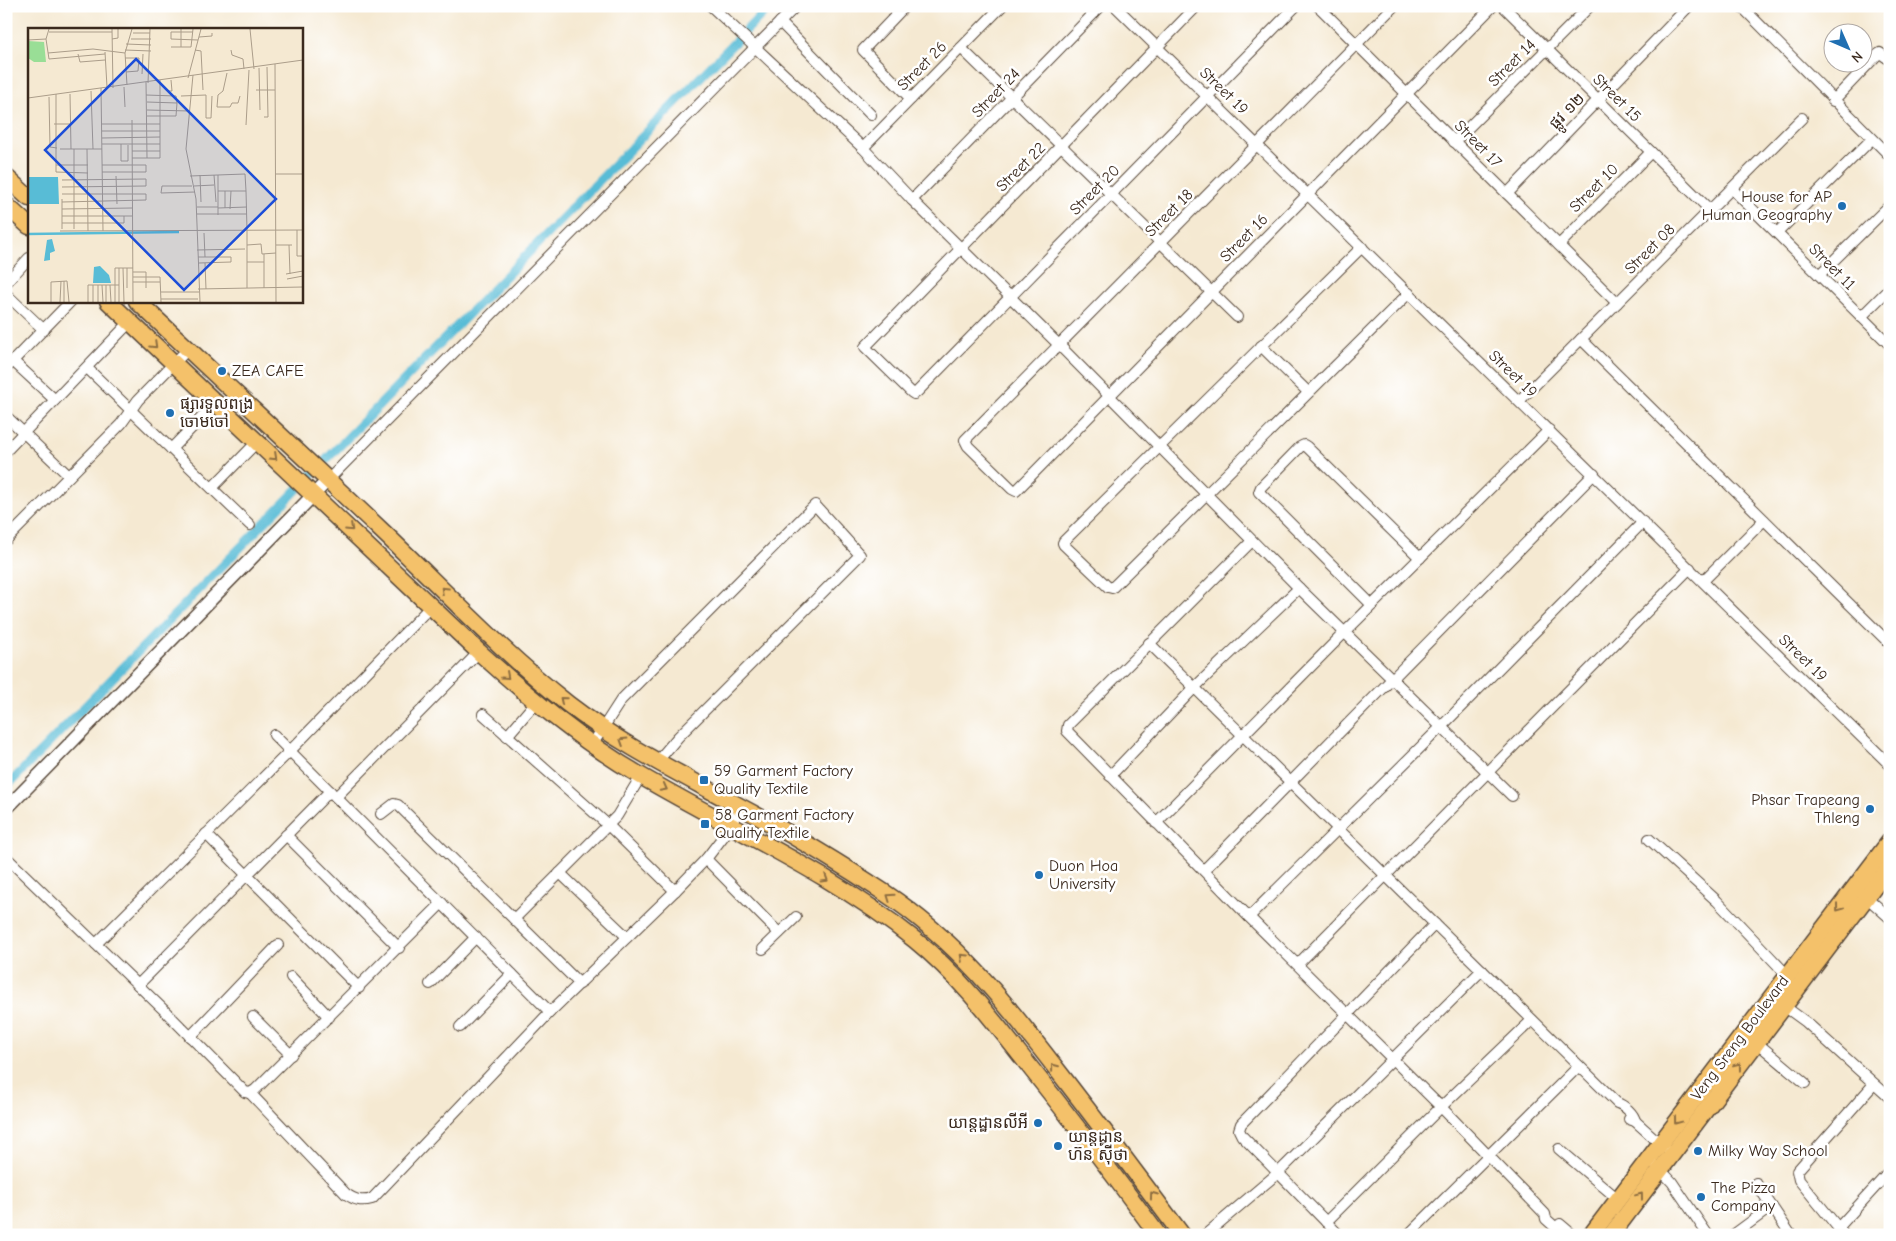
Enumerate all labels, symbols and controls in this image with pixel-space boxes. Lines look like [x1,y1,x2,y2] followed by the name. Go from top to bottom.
[1824,22,1874,72] north arrow
[28,28,302,302] inset map
[1485,36,1539,90] street label: Street 14
[894,38,950,94] street label: Street 26
[1848,48,1866,66] text: N
[1196,64,1252,118] street label: Street 19
[968,65,1024,121] street label: Street 24
[1589,70,1645,126] street label: Street 15
[1546,89,1592,136] street label: ផ្លូវ ១២
[1451,117,1506,172] street label: Street 17
[993,139,1049,195] street label: Street 22
[1566,160,1622,216] street label: Street 10
[1066,161,1124,219] street label: Street 20
[1141,185,1197,241] street label: Street 18
[1702,188,1833,224] place label: House for AP Human Geography
[1836,200,1848,212] marker: House for AP Human Geography
[1216,210,1272,266] street label: Street 16
[1621,220,1679,278] street label: Street 08
[1805,240,1859,294] street label: Street 11
[148,339,157,348] one-way arrow
[1485,347,1541,401] street label: Street 19
[232,362,304,380] place label: ZEA CAFE
[216,365,228,377] marker: ZEA CAFE
[180,395,253,431] place label: ផ្សារទួលពង្រ ចោមចៅ
[164,407,176,419] marker: ផ្សារទួលពង្រ ចោមចៅ
[268,452,277,461] one-way arrow
[344,522,353,531] one-way arrow
[441,587,450,596] one-way arrow
[1775,631,1831,685] street label: Street 19
[501,670,510,679] one-way arrow
[560,697,569,706] one-way arrow
[619,737,628,747] one-way arrow
[714,762,854,798] place label: 59 Garment Factory Quality Textile
[698,774,710,786] marker: 59 Garment Factory Quality Textile
[658,782,667,792] one-way arrow
[1751,791,1860,827] place label: Phsar Trapeang Thleng
[1864,803,1876,815] marker: Phsar Trapeang Thleng
[715,806,855,842] place label: 58 Garment Factory Quality Textile
[699,818,711,830] marker: 58 Garment Factory Quality Textile
[1049,857,1118,893] place label: Duon Hoa University
[1033,869,1045,881] marker: Duon Hoa University
[819,873,828,883] one-way arrow
[886,894,896,903] one-way arrow
[1836,902,1845,912] one-way arrow
[960,954,969,963] one-way arrow
[1687,972,1793,1104] street label: Veng Sreng Boulevard
[1051,1063,1060,1072] one-way arrow
[1733,1063,1741,1072] one-way arrow
[948,1112,1028,1132] place label: យាន្ដដ្ឋានលីអី
[1675,1115,1683,1124] one-way arrow
[1032,1117,1044,1129] marker: យាន្ដដ្ឋានលីអី
[1068,1128,1128,1165] place label: យាន្ដដ្ឋាន ហ៊ន ស៊ីថា
[1052,1140,1064,1152] marker: យាន្ដដ្ឋាន ហ៊ន ស៊ីថា
[1708,1142,1828,1160] place label: Milky Way School
[1692,1145,1704,1157] marker: Milky Way School
[1711,1179,1776,1215] place label: The Pizza Company
[1695,1191,1707,1203] marker: The Pizza Company
[1150,1192,1160,1201] one-way arrow
[1634,1192,1643,1202] one-way arrow

